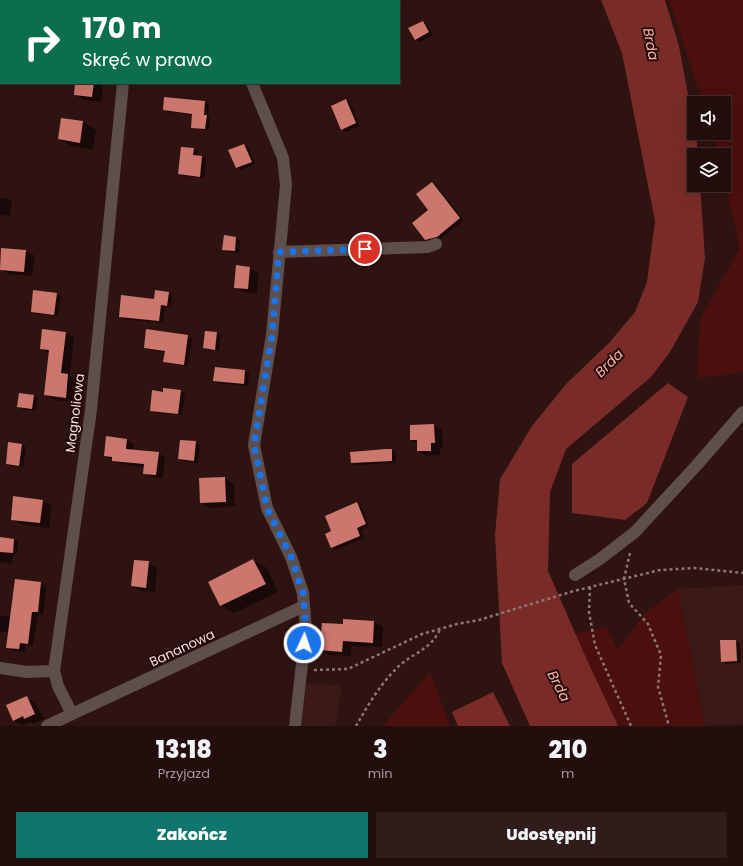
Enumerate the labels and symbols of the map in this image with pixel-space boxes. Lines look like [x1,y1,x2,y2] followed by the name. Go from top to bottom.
[638,26,664,62] water label: Brda
[348,232,382,266] pin
[590,344,628,382] water label: Brda
[61,372,89,454] street label: Magnoliowa
[283,622,325,664] position arrow
[146,625,218,671] street label: Bananowa
[543,667,576,706] water label: Brda

